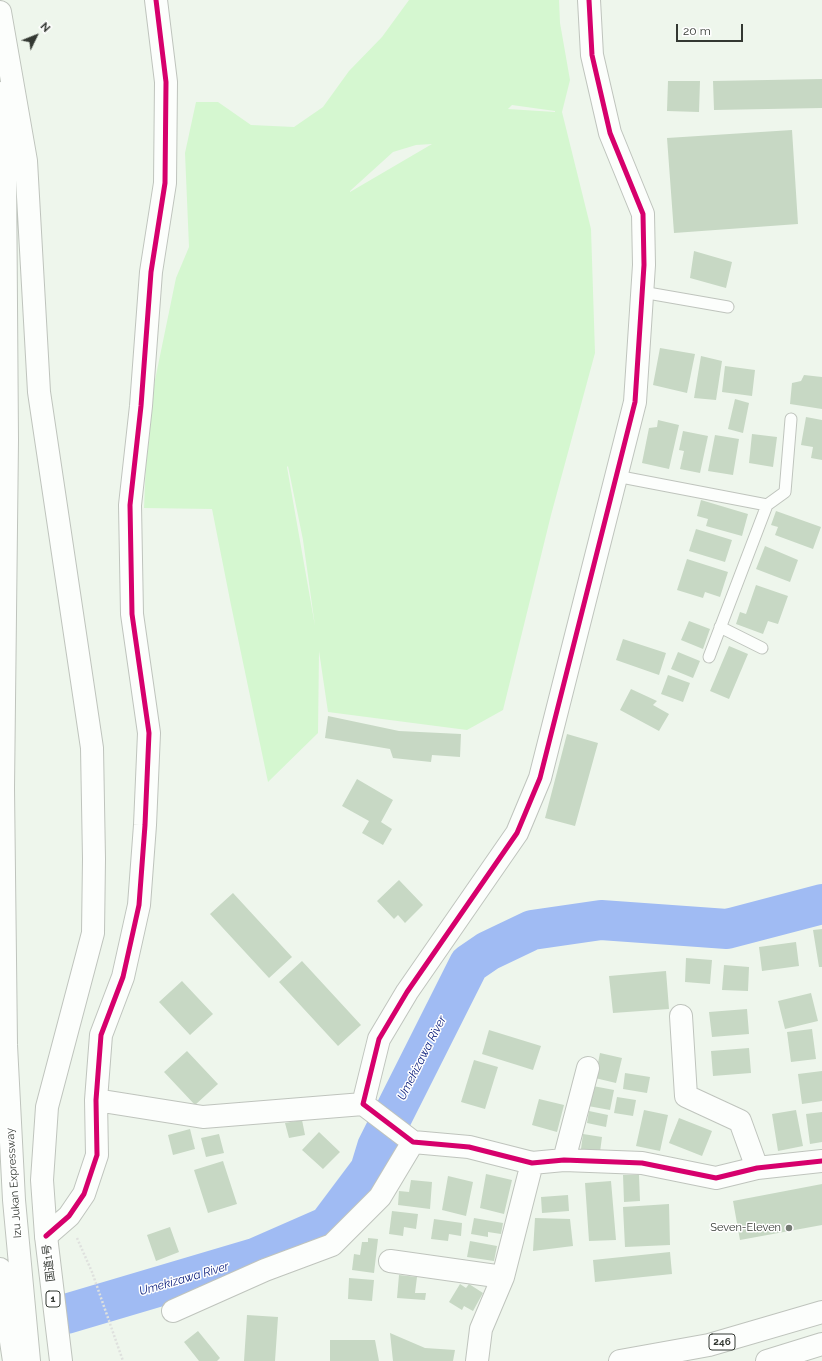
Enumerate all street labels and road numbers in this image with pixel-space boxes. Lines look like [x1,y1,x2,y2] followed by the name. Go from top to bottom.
[4,1127,24,1239] street label: Izu Jukan Expressway
[40,1243,58,1283] street label: 国道1号
[46,1291,60,1307] road number: 1
[709,1334,735,1350] road number: 246

